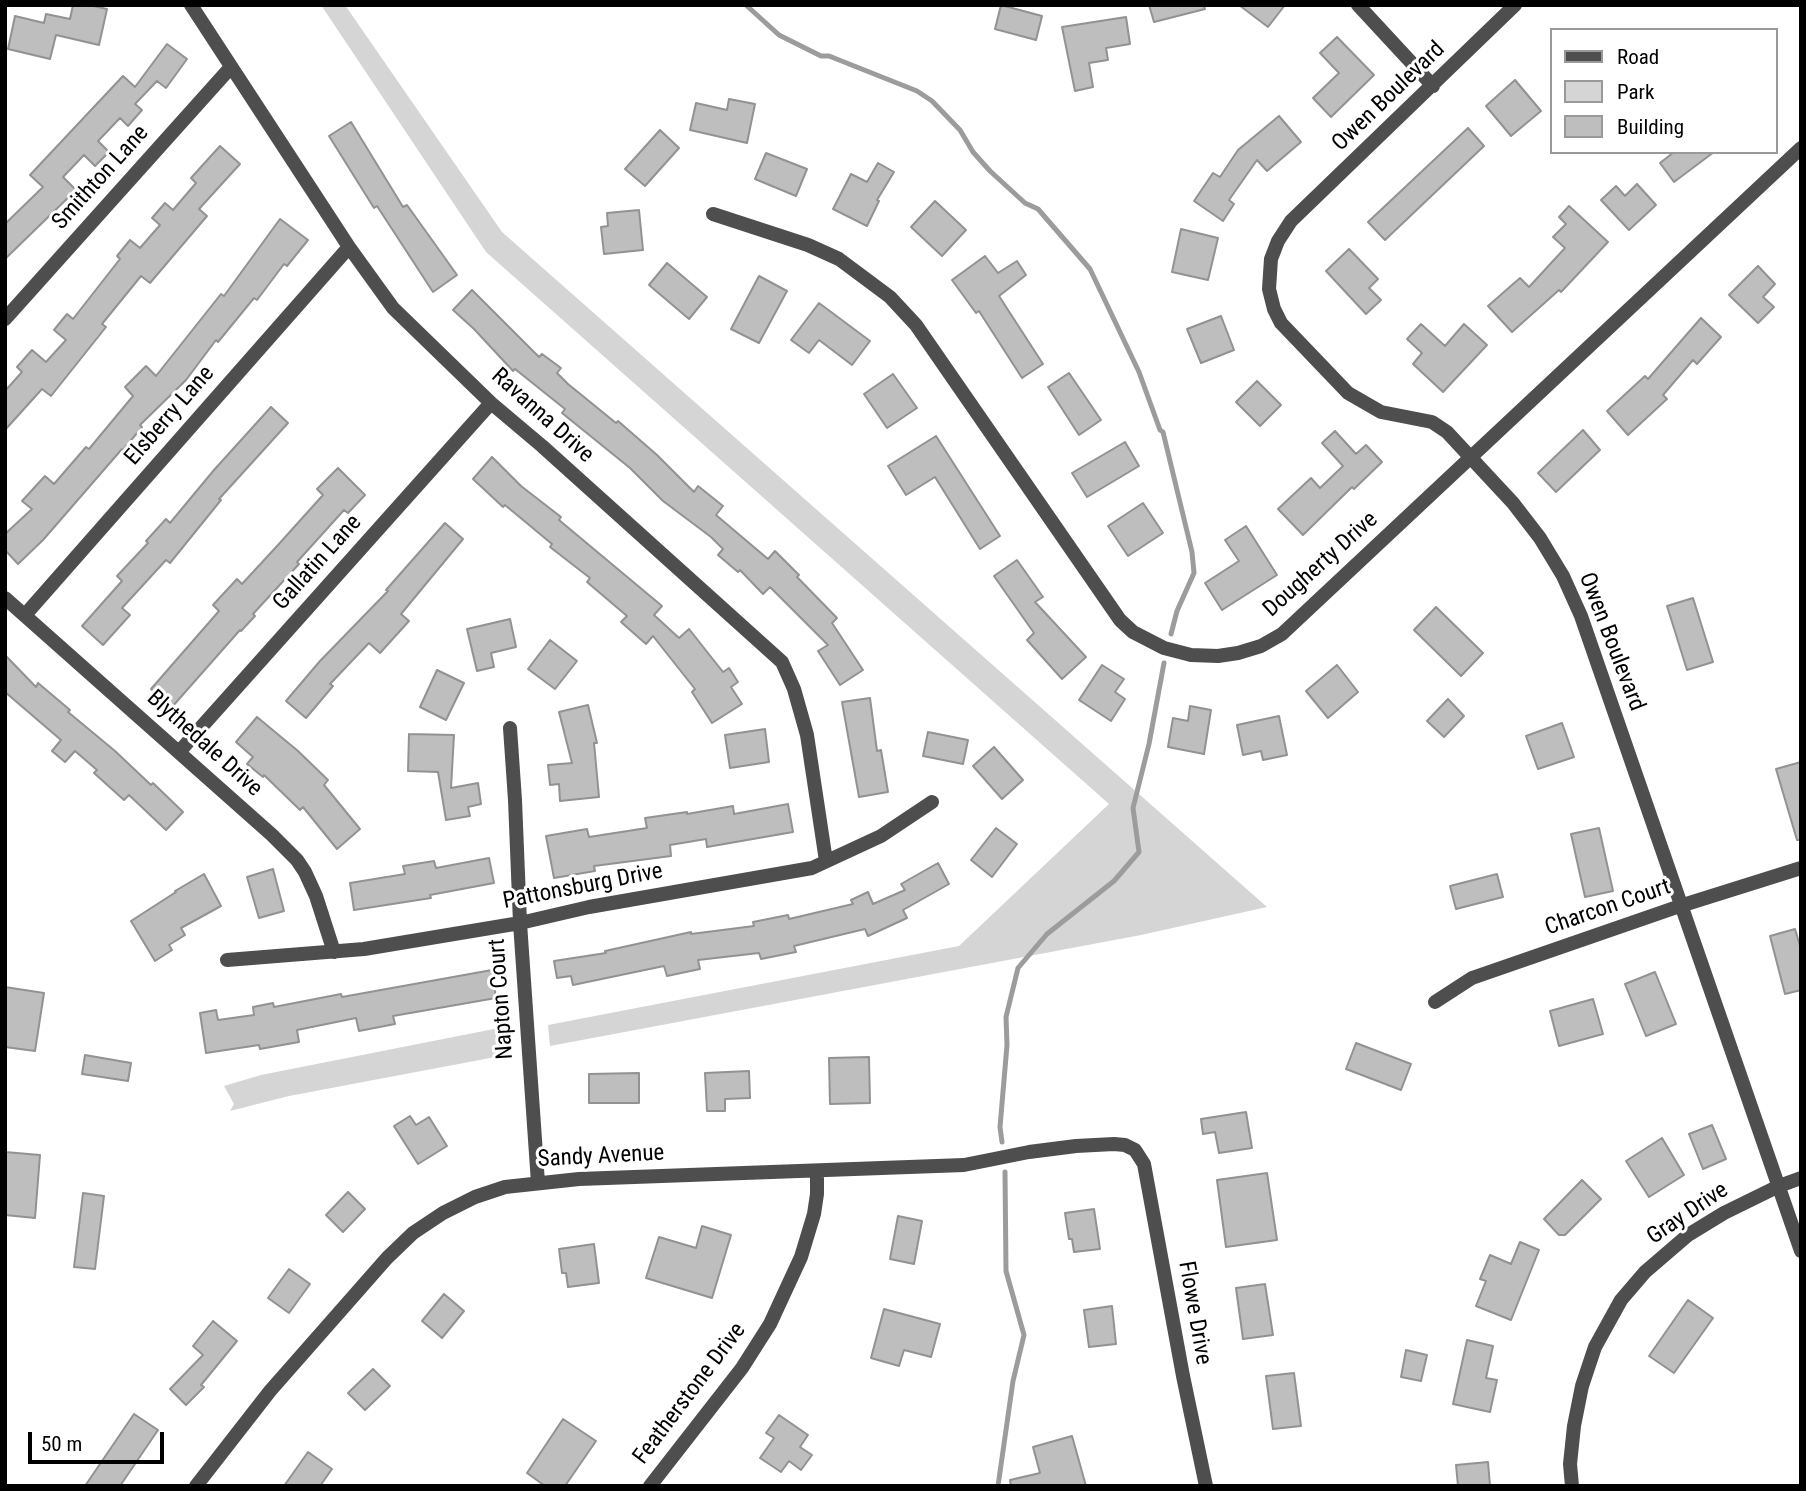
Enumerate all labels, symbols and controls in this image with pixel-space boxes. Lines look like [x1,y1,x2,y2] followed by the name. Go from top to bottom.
[1550,28,1778,154] legend
[1327,36,1451,158] street label: Owen Boulevard
[1617,45,1659,69] text: Road
[1617,80,1654,104] text: Park
[1617,115,1684,139] text: Building
[47,120,155,236] street label: Smithton Lane
[119,361,221,471] street label: Elsberry Lane
[485,363,599,469] street label: Ravanna Drive
[1258,507,1384,623] street label: Dougherty Drive
[268,510,368,616] street label: Gallatin Lane
[1572,569,1650,715] street label: Owen Boulevard
[141,685,267,803] street label: Blythedale Drive
[501,858,665,916] street label: Pattonsburg Drive
[1542,874,1674,942] street label: Charcon Court
[484,938,520,1060] street label: Napton Court
[537,1140,665,1174] street label: Sandy Avenue
[1642,1177,1734,1251] street label: Gray Drive
[1171,1259,1217,1367] street label: Flowe Drive
[628,1318,752,1470] street label: Featherstone Drive
[32,1418,168,1462] scale bar
[41,1432,82,1456] text: 50 m

